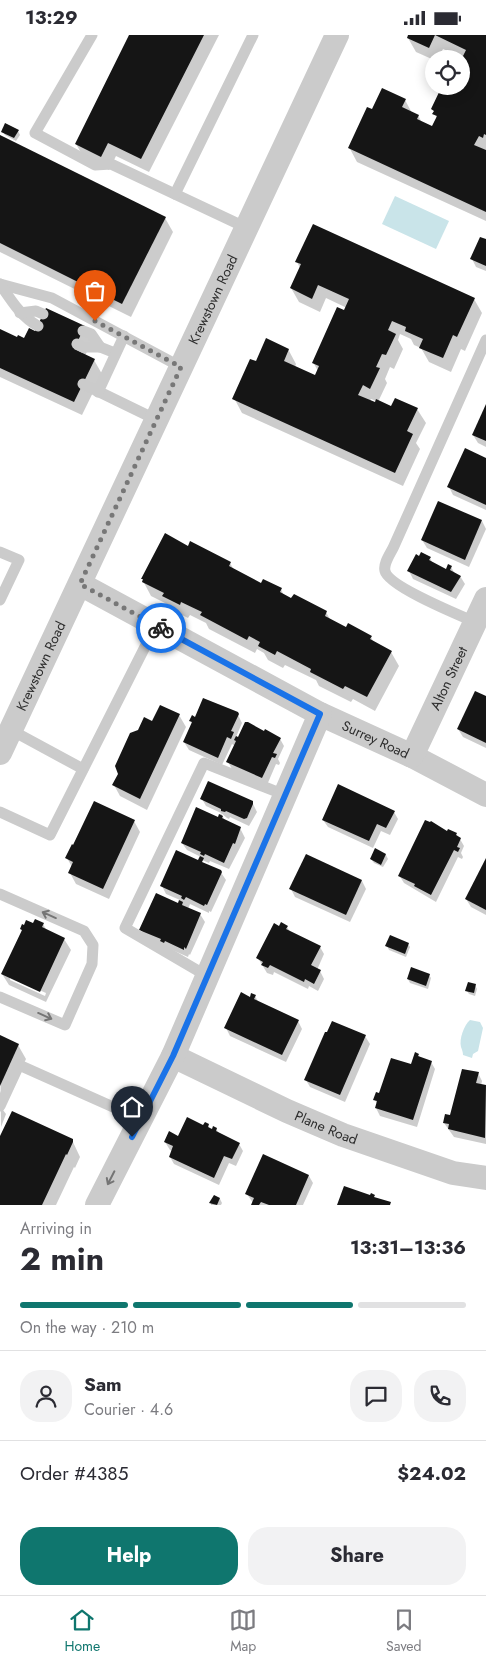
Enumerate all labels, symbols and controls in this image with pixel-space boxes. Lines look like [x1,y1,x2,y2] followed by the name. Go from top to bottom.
[25,4,78,31] text: 13:29
[425,50,470,95] map controls
[425,50,470,95] button: locate
[183,251,242,348] street label: Krewstown Road
[74,270,116,321] pin
[81,277,109,305] icon: bag
[136,603,186,653] courier
[147,614,175,642] icon: bike
[11,618,70,714] street label: Krewstown Road
[425,642,473,713] street label: Alton Street
[339,715,412,763] street label: Surrey Road
[42,910,57,920] one-way arrow
[37,1012,52,1022] one-way arrow
[111,1086,153,1137] pin
[118,1093,146,1121] icon: home
[291,1105,360,1149] street label: Plane Road
[106,1170,115,1185] one-way arrow
[20,1217,92,1240] text: Arriving in
[350,1234,466,1261] text: 13:31–13:36
[20,1236,104,1282] text: 2 min
[20,1316,154,1339] text: On the way · 210 m
[20,1370,72,1422] button: person
[350,1370,402,1422] button: chat
[414,1370,466,1422] button: phone
[84,1371,122,1398] text: Sam
[84,1398,173,1421] text: Courier · 4.6
[20,1460,128,1487] text: Order #4385
[397,1460,466,1487] text: $24.02
[20,1527,238,1585] button: Help
[248,1527,466,1585] button: Share
[64,1606,100,1656] tab: Home
[229,1606,257,1656] tab: Map
[386,1606,422,1656] tab: Saved

